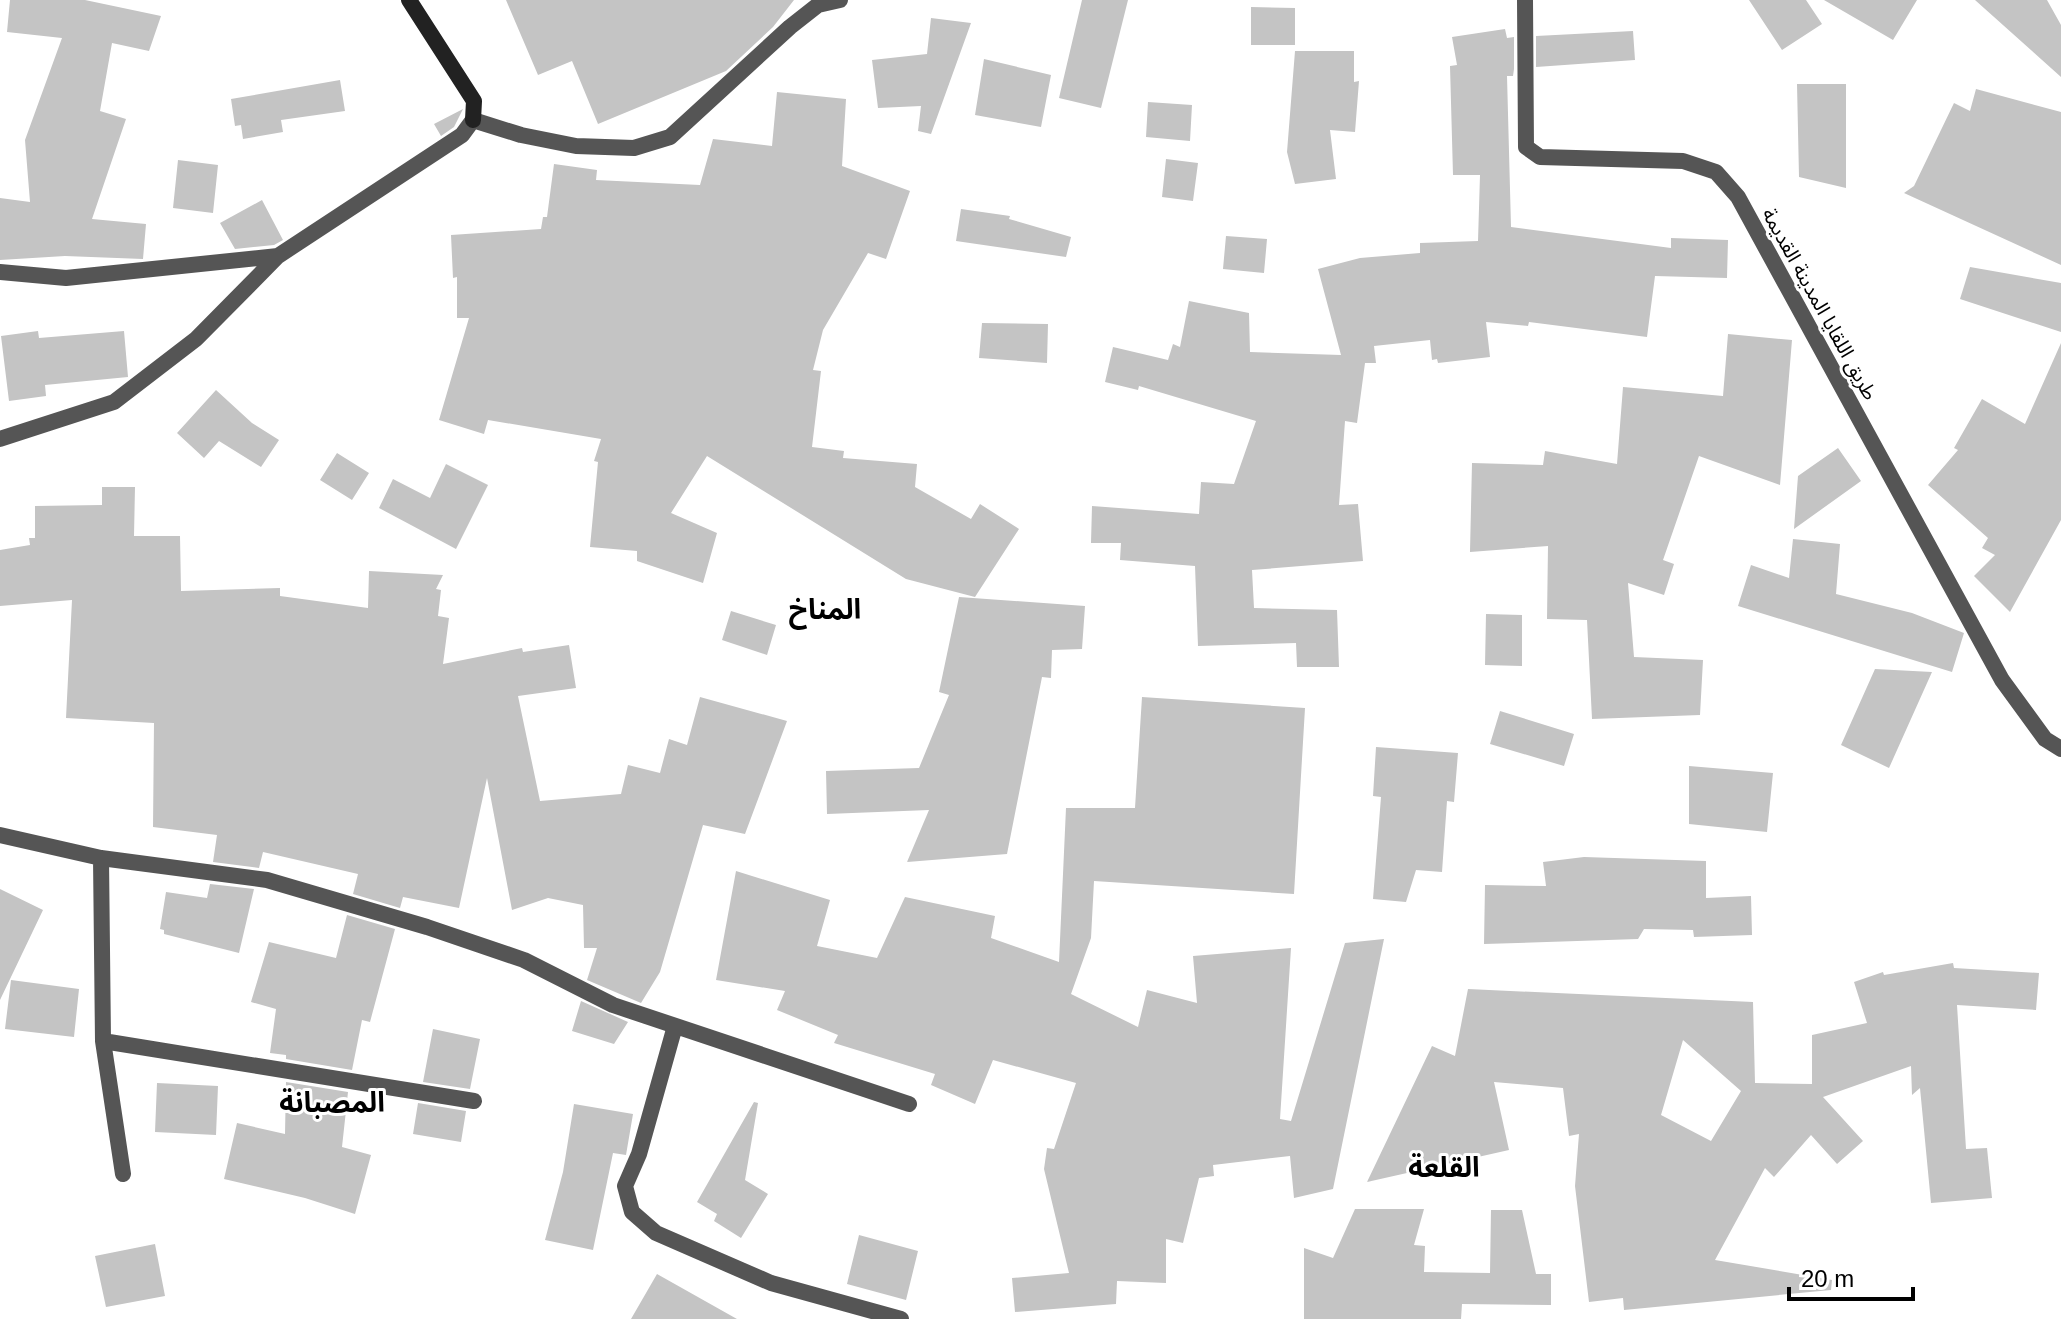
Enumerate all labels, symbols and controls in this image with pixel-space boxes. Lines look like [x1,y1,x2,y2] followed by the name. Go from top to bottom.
[1756,204,1882,405] street label: طريق اللقايا المدينة القديمة
[789,594,861,630] district label: المناخ
[279,1087,385,1119] district label: المصبانة
[1408,1152,1480,1183] district label: القلعة
[1789,1251,1913,1301] scale bar
[1801,1265,1854,1292] text: 20 m

